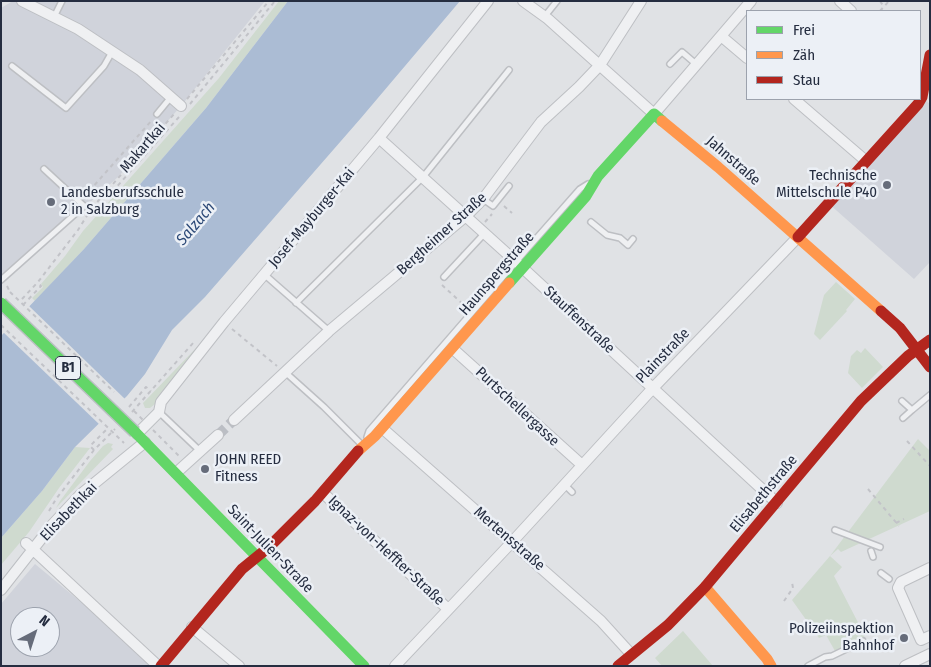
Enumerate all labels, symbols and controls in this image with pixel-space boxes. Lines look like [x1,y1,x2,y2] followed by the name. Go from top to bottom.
[746,10,921,100] legend
[793,21,815,39] text: Frei
[793,46,815,64] text: Zäh
[793,71,820,89] text: Stau
[116,119,170,177] street label: Makartkai
[702,133,764,189] street label: Jahnstraße
[265,165,359,271] street label: Josef-Mayburger-Kai
[776,167,877,202] place label: Technische Mittelschule P40
[881,179,893,191] marker: Technische Mittelschule P40
[61,184,184,219] place label: Landesberufsschule 2 in Salzburg
[393,189,491,279] street label: Bergheimer Straße
[45,196,57,208] marker: Landesberufsschule 2 in Salzburg
[173,199,219,249] water label: Salzach
[456,229,538,319] street label: Haunspergstraße
[540,283,618,357] street label: Stauffenstraße
[632,325,694,387] street label: Plainstraße
[56,356,80,379] road number: B1
[471,364,563,450] street label: Purtschellergasse
[215,451,281,486] place label: JOHN REED Fitness
[726,452,802,536] street label: Elisabethstraße
[199,463,211,475] marker: JOHN REED Fitness
[37,479,101,545] street label: Elisabethkai
[324,492,448,610] street label: Ignaz-von-Heffter-Straße
[223,501,317,597] street label: Saint-Julien-Straße
[470,503,548,575] street label: Mertensstraße
[10,607,60,657] north arrow
[36,612,53,630] text: N
[789,620,894,655] place label: Polizeiinspektion Bahnhof
[898,632,910,644] marker: Polizeiinspektion Bahnhof

